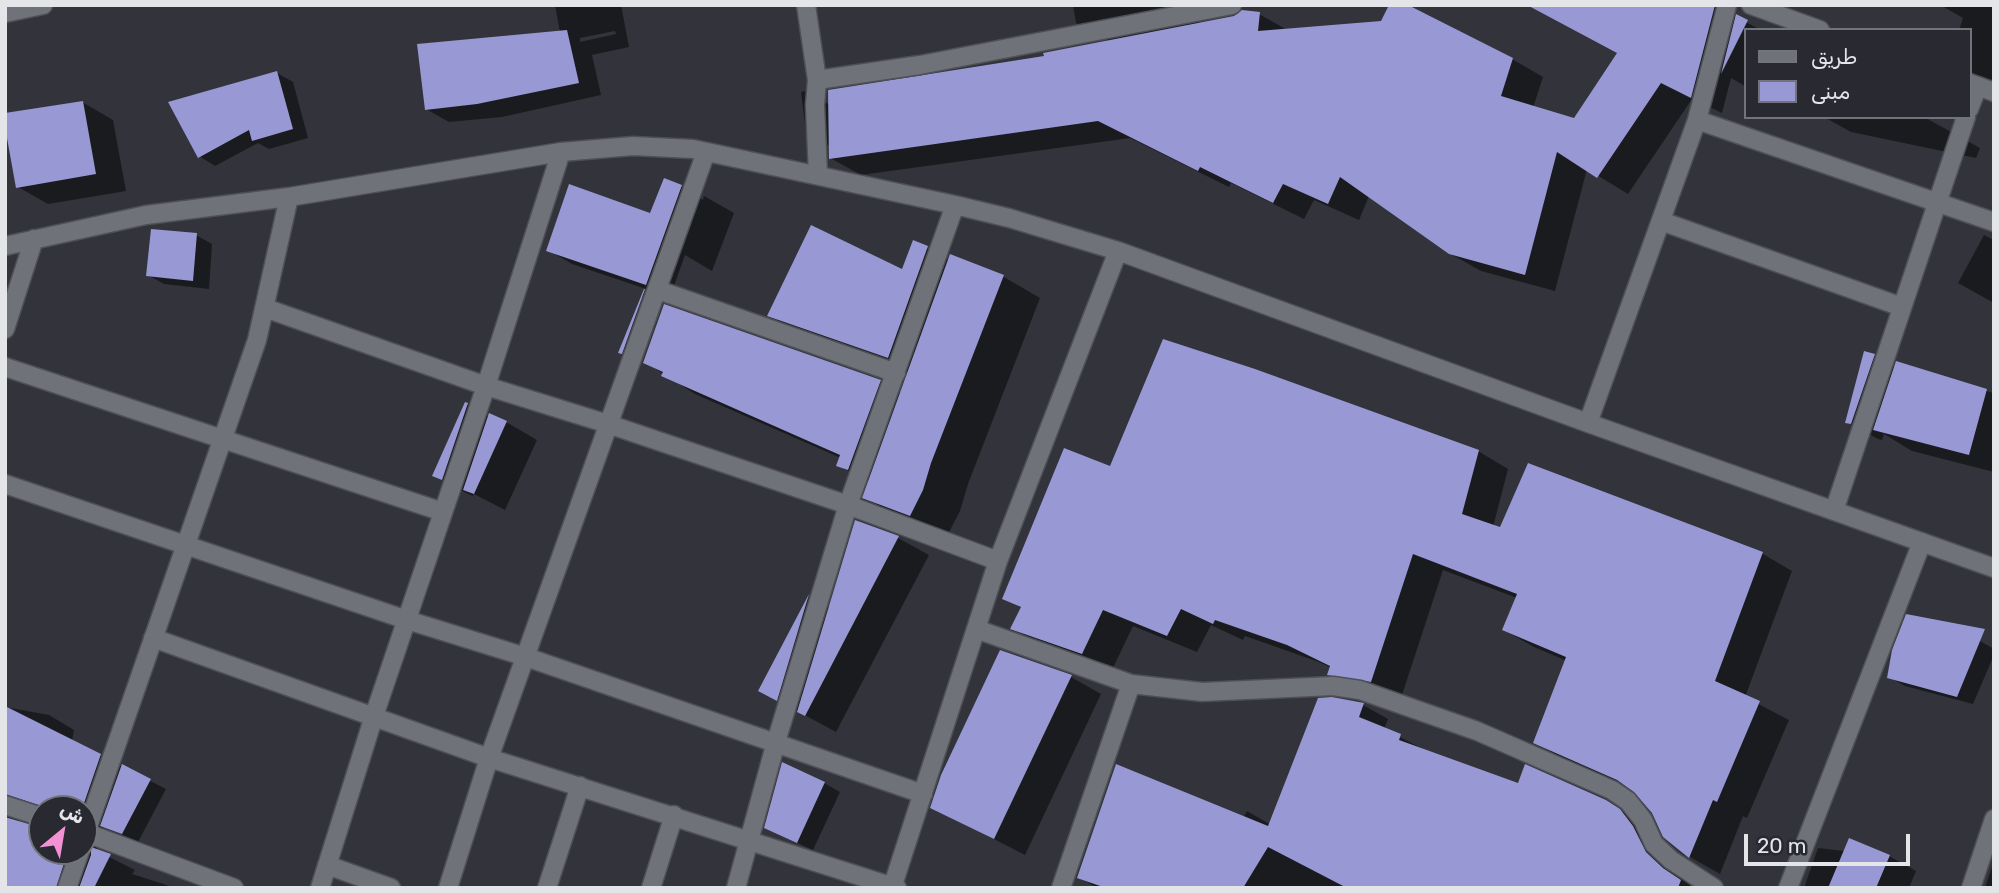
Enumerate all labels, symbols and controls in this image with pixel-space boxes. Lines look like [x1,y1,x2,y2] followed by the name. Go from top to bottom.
[1744,28,1971,119] legend
[1811,44,1857,69] text: طريق
[1811,79,1850,104] text: مبنى
[28,795,98,865] north arrow
[57,797,89,829] text: ش
[1747,820,1913,864] scale bar
[1757,833,1806,858] text: 20 m

